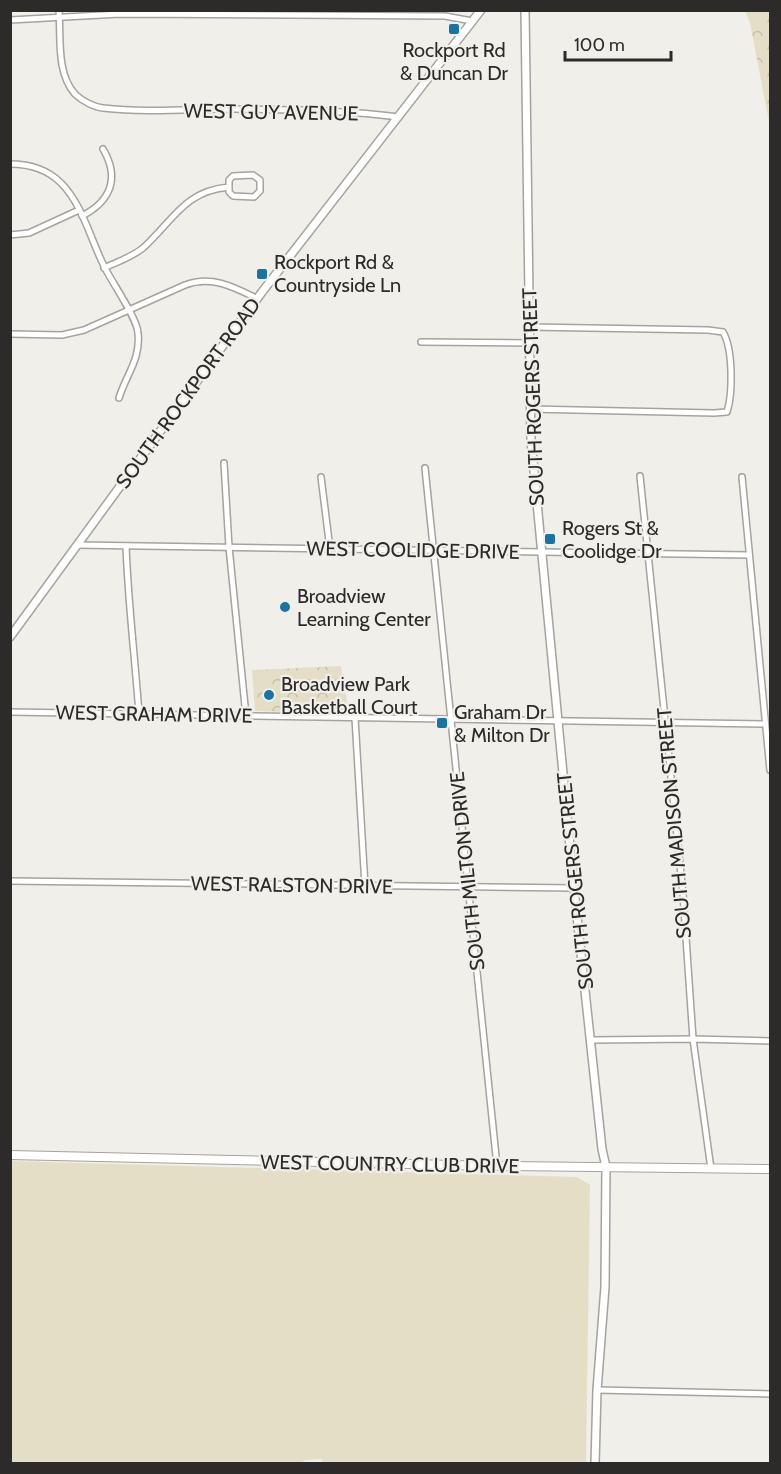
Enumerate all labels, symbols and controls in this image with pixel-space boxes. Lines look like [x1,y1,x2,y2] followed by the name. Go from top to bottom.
[447,22,461,36] marker: Rockport Rd & Duncan Dr
[565,24,672,62] scale bar
[574,34,625,56] text: 100 m
[400,38,509,85] place label: Rockport Rd & Duncan Dr
[183,98,359,126] street label: WEST GUY AVENUE
[274,250,401,297] place label: Rockport Rd & Countryside Ln
[255,267,269,281] marker: Rockport Rd & Countryside Ln
[517,287,549,506] street label: SOUTH ROGERS STREET
[111,293,265,493] street label: SOUTH ROCKPORT ROAD
[562,516,662,563] place label: Rogers St & Coolidge Dr
[543,532,557,546] marker: Rogers St & Coolidge Dr
[306,536,520,564] street label: WEST COOLIDGE DRIVE
[297,584,431,631] place label: Broadview Learning Center
[278,600,292,614] marker: Broadview Learning Center
[281,672,418,719] place label: Broadview Park Basketball Court
[262,688,276,702] marker: Broadview Park Basketball Court
[55,700,253,728] street label: WEST GRAHAM DRIVE
[454,700,550,747] place label: Graham Dr & Milton Dr
[652,706,696,940] street label: SOUTH MADISON STREET
[435,716,449,730] marker: Graham Dr & Milton Dr
[445,770,489,972] street label: SOUTH MILTON DRIVE
[552,771,598,991] street label: SOUTH ROGERS STREET
[191,871,393,899] street label: WEST RALSTON DRIVE
[260,1150,520,1178] street label: WEST COUNTRY CLUB DRIVE

